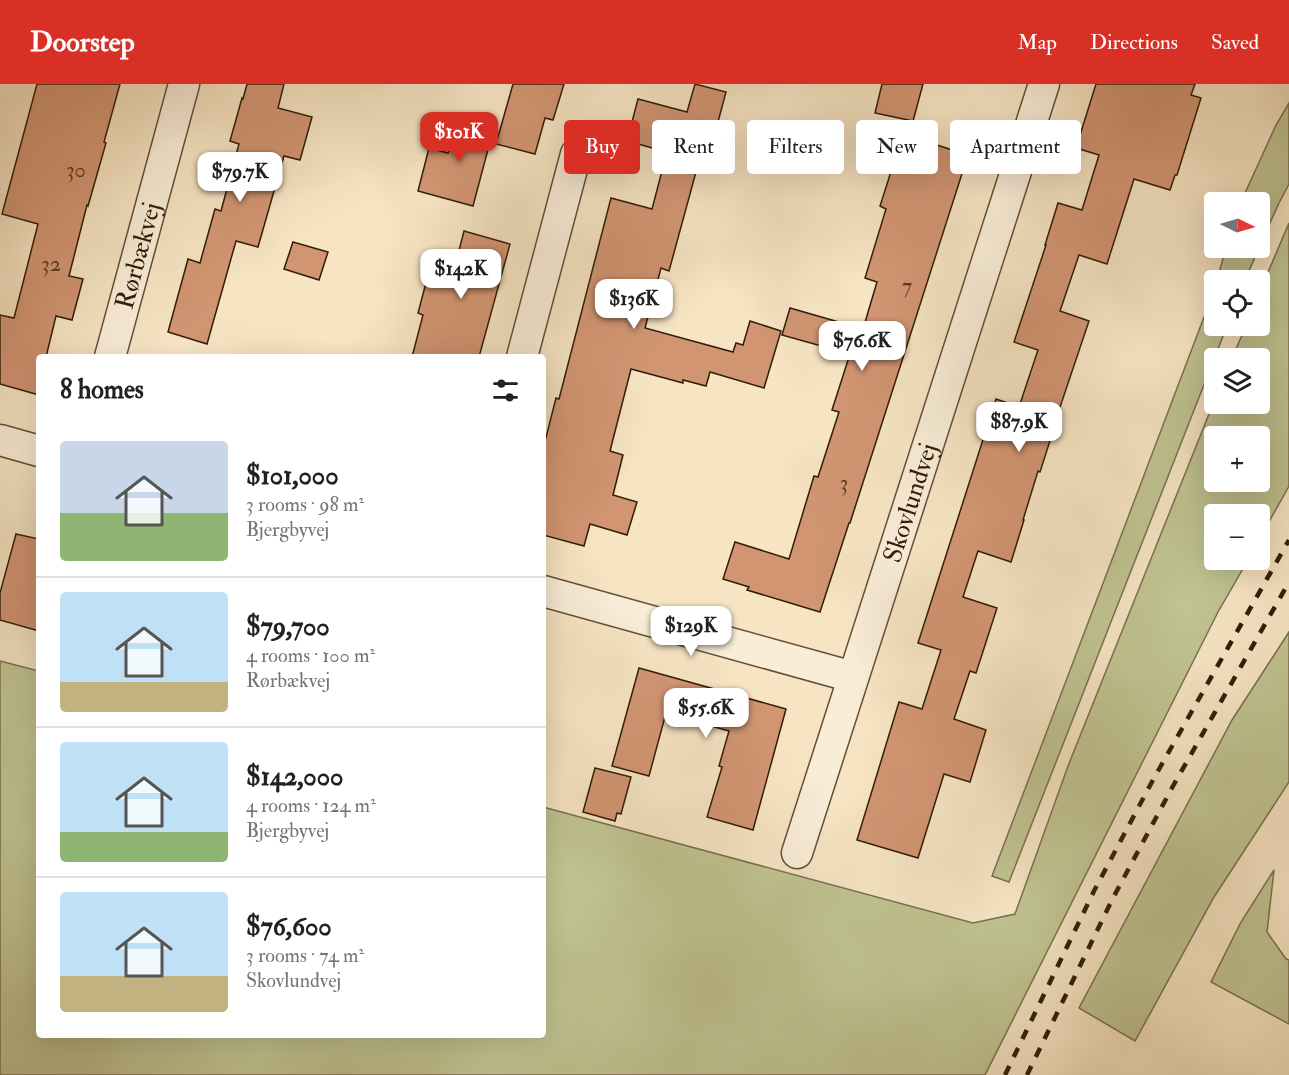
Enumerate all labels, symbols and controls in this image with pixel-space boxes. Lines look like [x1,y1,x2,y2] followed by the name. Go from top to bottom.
[30,25,135,60] text: Doorstep
[1017,29,1057,56] text: Map
[1090,29,1178,56] text: Directions
[1211,29,1259,56] text: Saved
[417,112,501,163] pin: $101K
[434,119,484,144] text: $101K
[564,120,640,174] chip: Buy
[652,120,735,174] chip: Rent
[747,120,844,174] chip: Filters
[856,120,938,174] chip: New
[950,120,1081,174] chip: Apartment
[191,152,289,203] pin: $79.7K
[66,156,86,184] house number: 30
[211,159,269,184] text: $79.7K
[1204,192,1270,258] north arrow
[1204,192,1270,570] map controls
[109,199,168,313] street label: Rørbækvej
[419,249,503,300] pin: $142K
[41,250,61,278] house number: 32
[434,256,488,281] text: $142K
[1204,270,1270,336] button: locate
[902,272,912,300] house number: 7
[592,279,676,330] pin: $136K
[609,286,659,311] text: $136K
[813,321,911,372] pin: $76.6K
[833,328,891,353] text: $76.6K
[1204,348,1270,414] button: layers
[60,374,144,406] text: 8 homes
[489,374,522,407] icon: filters
[970,402,1068,453] pin: $87.9K
[990,409,1048,434] text: $87.9K
[1204,426,1270,492] button: +
[876,439,945,567] street label: Skovlundvej
[246,460,338,492] text: $101,000
[108,465,180,537] icon: home
[840,469,848,497] house number: 3
[246,492,364,517] text: 3 rooms · 98 m²
[1204,504,1270,570] button: −
[246,517,329,542] text: Bjergbyvej
[649,606,733,657] pin: $129K
[246,611,330,643] text: $79,700
[665,613,717,638] text: $129K
[108,616,180,688] icon: home
[246,643,375,668] text: 4 rooms · 100 m²
[246,668,330,693] text: Rørbækvej
[657,688,755,739] pin: $55.6K
[678,695,734,720] text: $55.6K
[246,761,343,793] text: $142,000
[108,766,180,838] icon: home
[246,793,376,818] text: 4 rooms · 124 m²
[246,818,329,843] text: Bjergbyvej
[246,911,332,943] text: $76,600
[108,916,180,988] icon: home
[246,943,364,968] text: 3 rooms · 74 m²
[246,968,341,993] text: Skovlundvej

